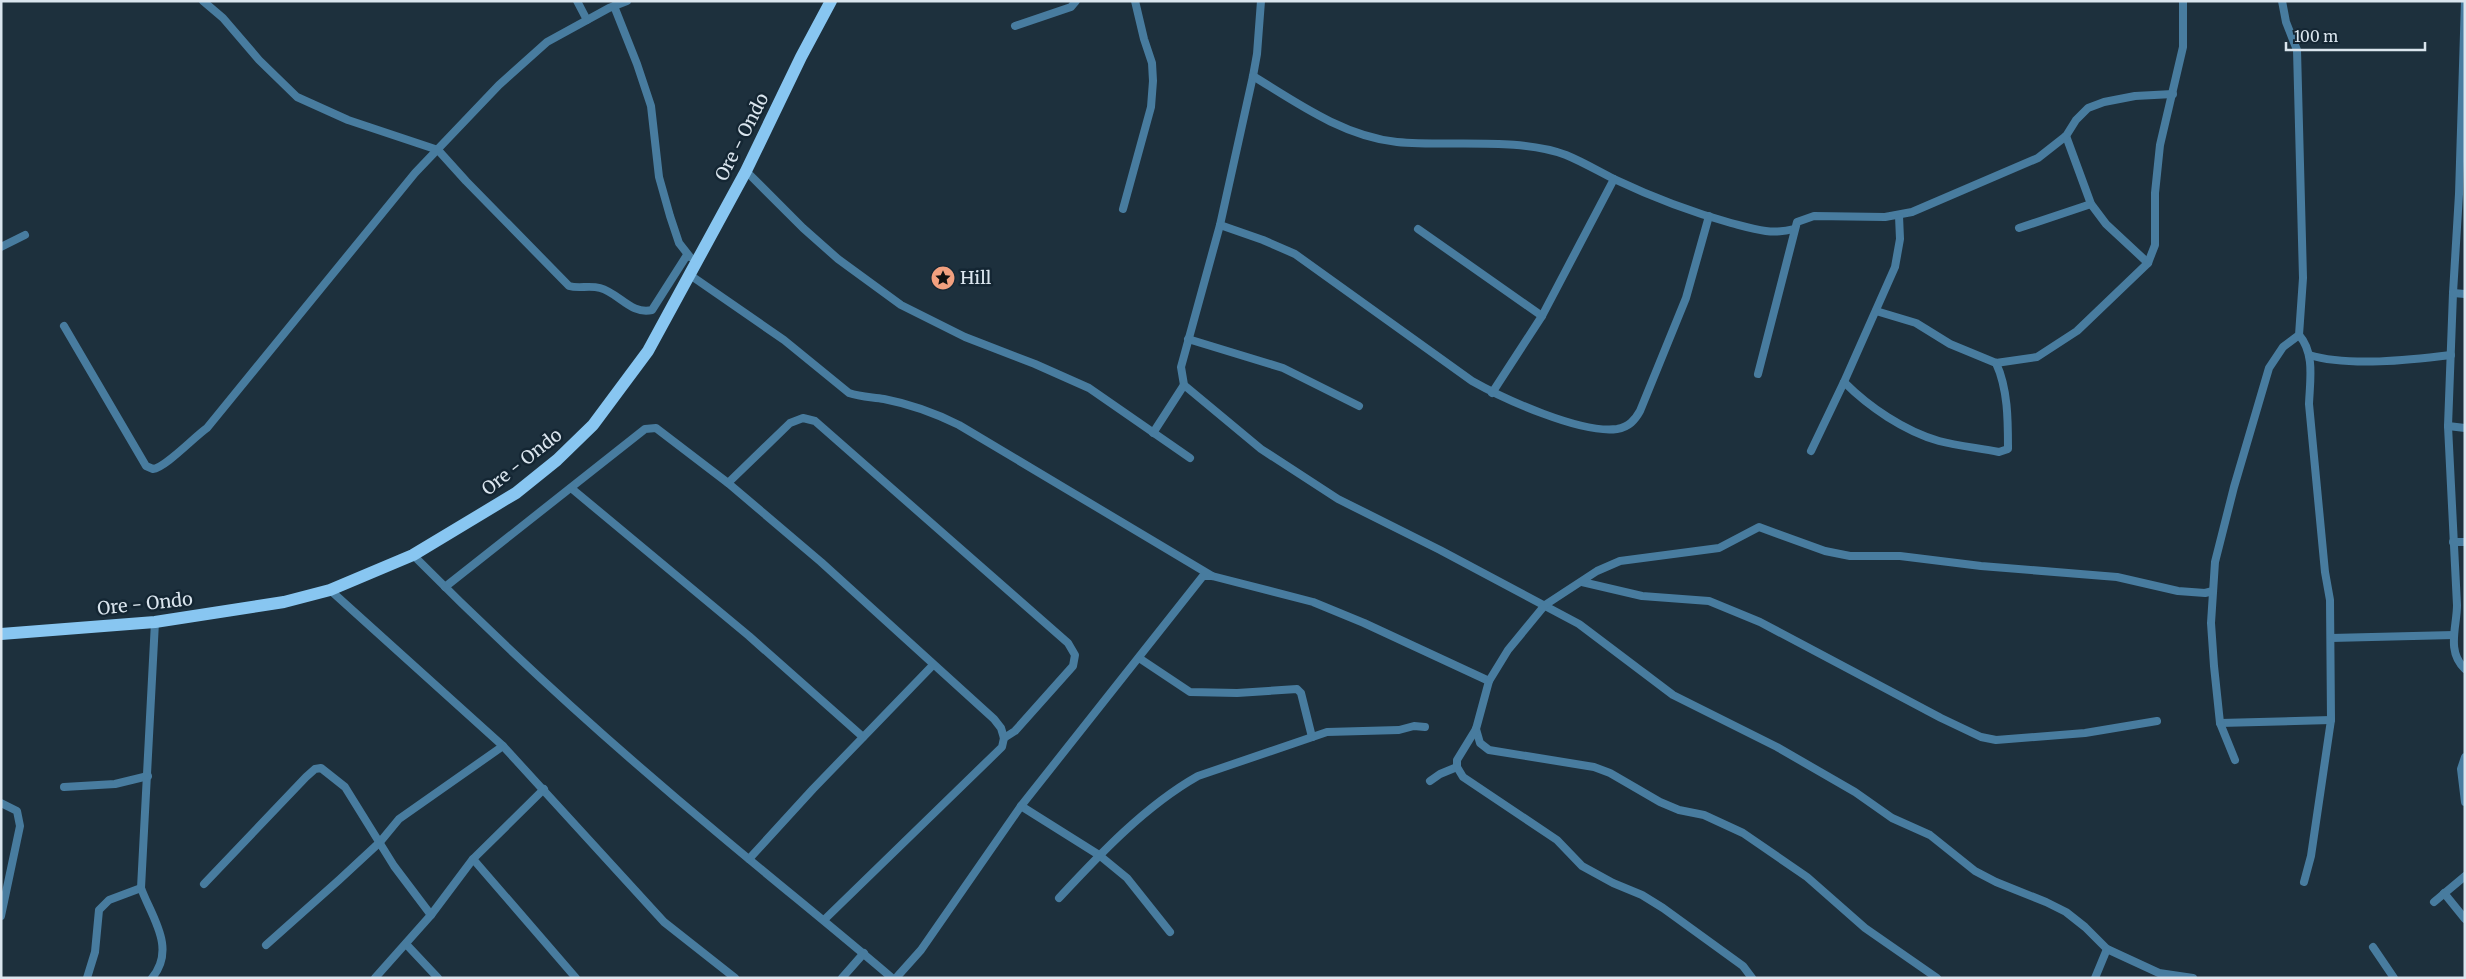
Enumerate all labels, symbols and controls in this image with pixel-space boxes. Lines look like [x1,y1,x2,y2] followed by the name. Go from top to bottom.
[2286,20,2425,52] scale bar
[2294,27,2338,46] text: 100 m
[710,89,774,185] street label: Ore - Ondo
[930,265,956,291] place icon: Hill
[960,266,992,289] place label: Hill
[477,423,566,500] street label: Ore - Ondo
[96,587,194,620] street label: Ore - Ondo

